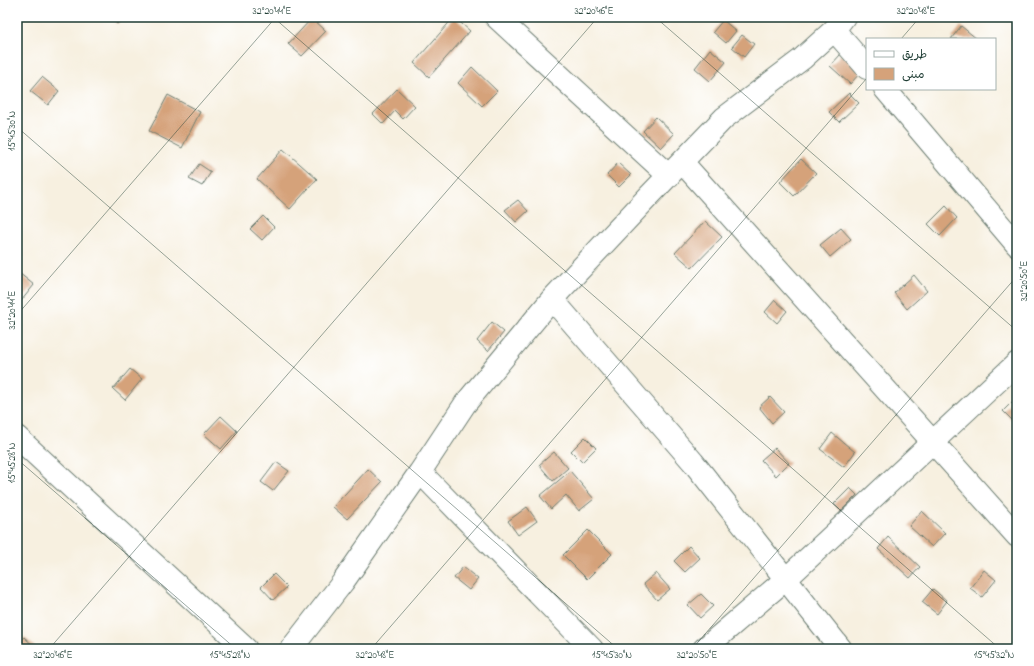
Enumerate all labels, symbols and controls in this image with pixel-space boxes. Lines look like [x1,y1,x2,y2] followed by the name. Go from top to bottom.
[253,4,291,19] text: 32°20'44"E
[574,4,614,19] text: 32°20'46"E
[897,4,935,19] text: 32°20'48"E
[866,38,996,90] legend
[902,46,927,64] text: طريق
[902,66,925,84] text: مبنى
[5,111,20,151] text: 15°45'30"N
[1017,261,1032,301] text: 32°20'50"E
[5,291,20,329] text: 32°20'44"E
[5,443,20,483] text: 15°45'28"N
[33,648,73,663] text: 32°20'46"E
[210,648,250,663] text: 15°45'28"N
[356,648,394,663] text: 32°20'48"E
[592,648,632,663] text: 15°45'30"N
[677,648,717,663] text: 32°20'50"E
[974,648,1015,663] text: 15°45'32"N

